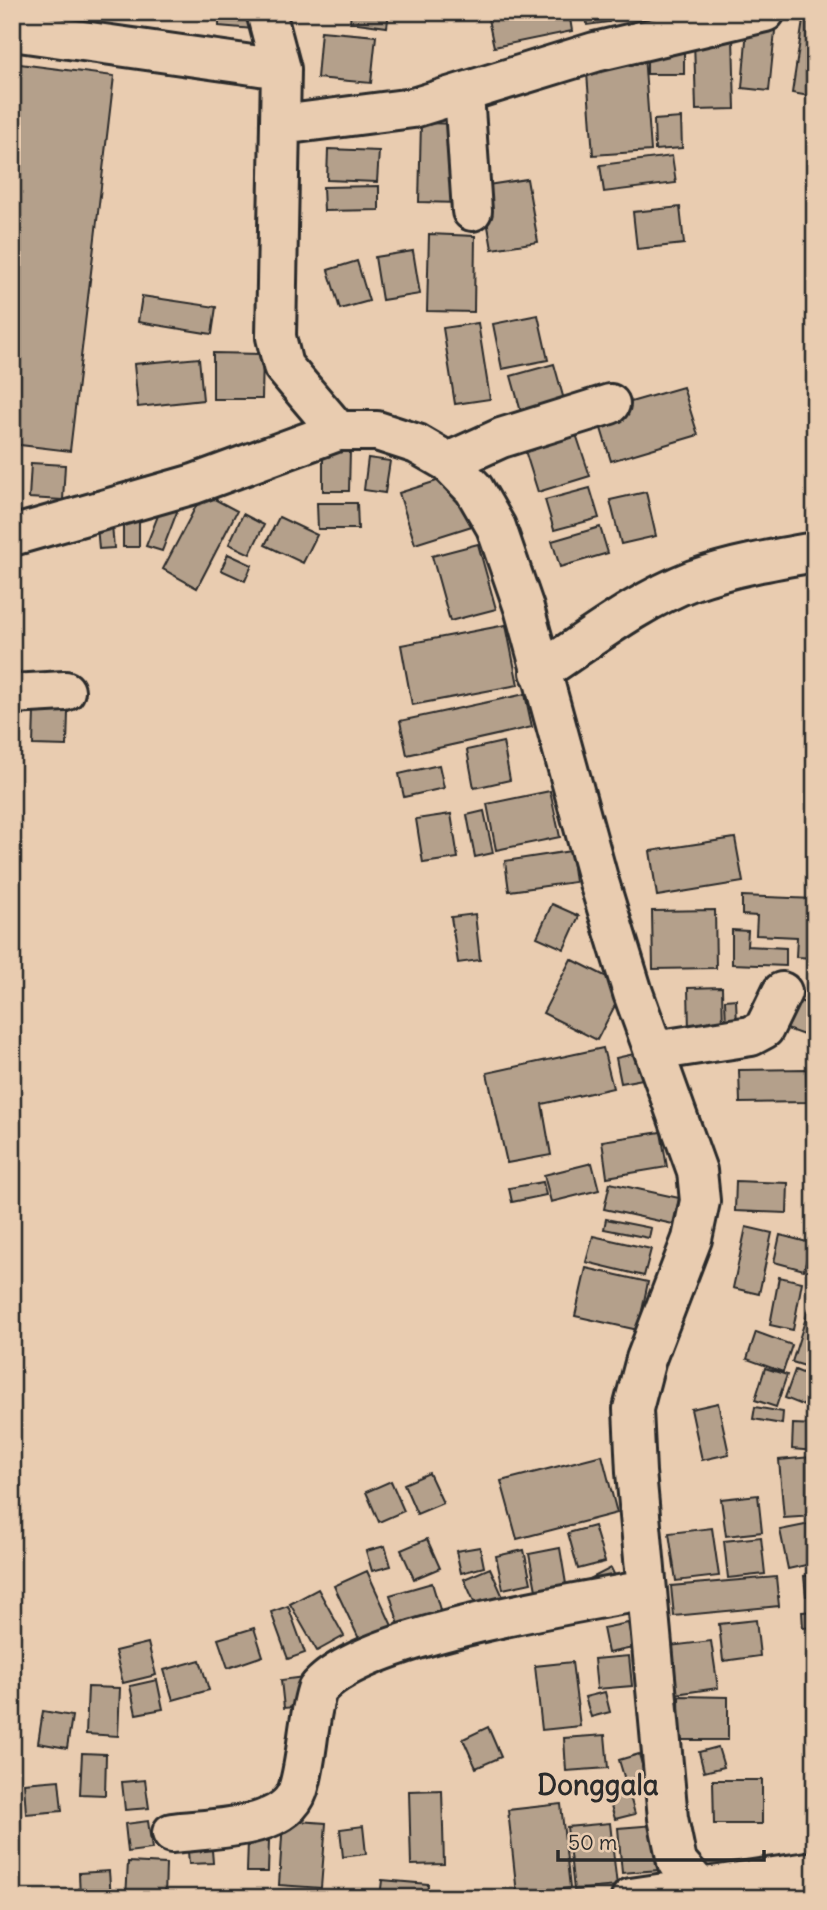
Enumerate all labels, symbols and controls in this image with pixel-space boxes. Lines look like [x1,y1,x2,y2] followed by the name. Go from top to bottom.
[537,1767,659,1803] district label: Donggala
[558,1819,764,1863] scale bar
[568,1829,617,1856] text: 50 m

